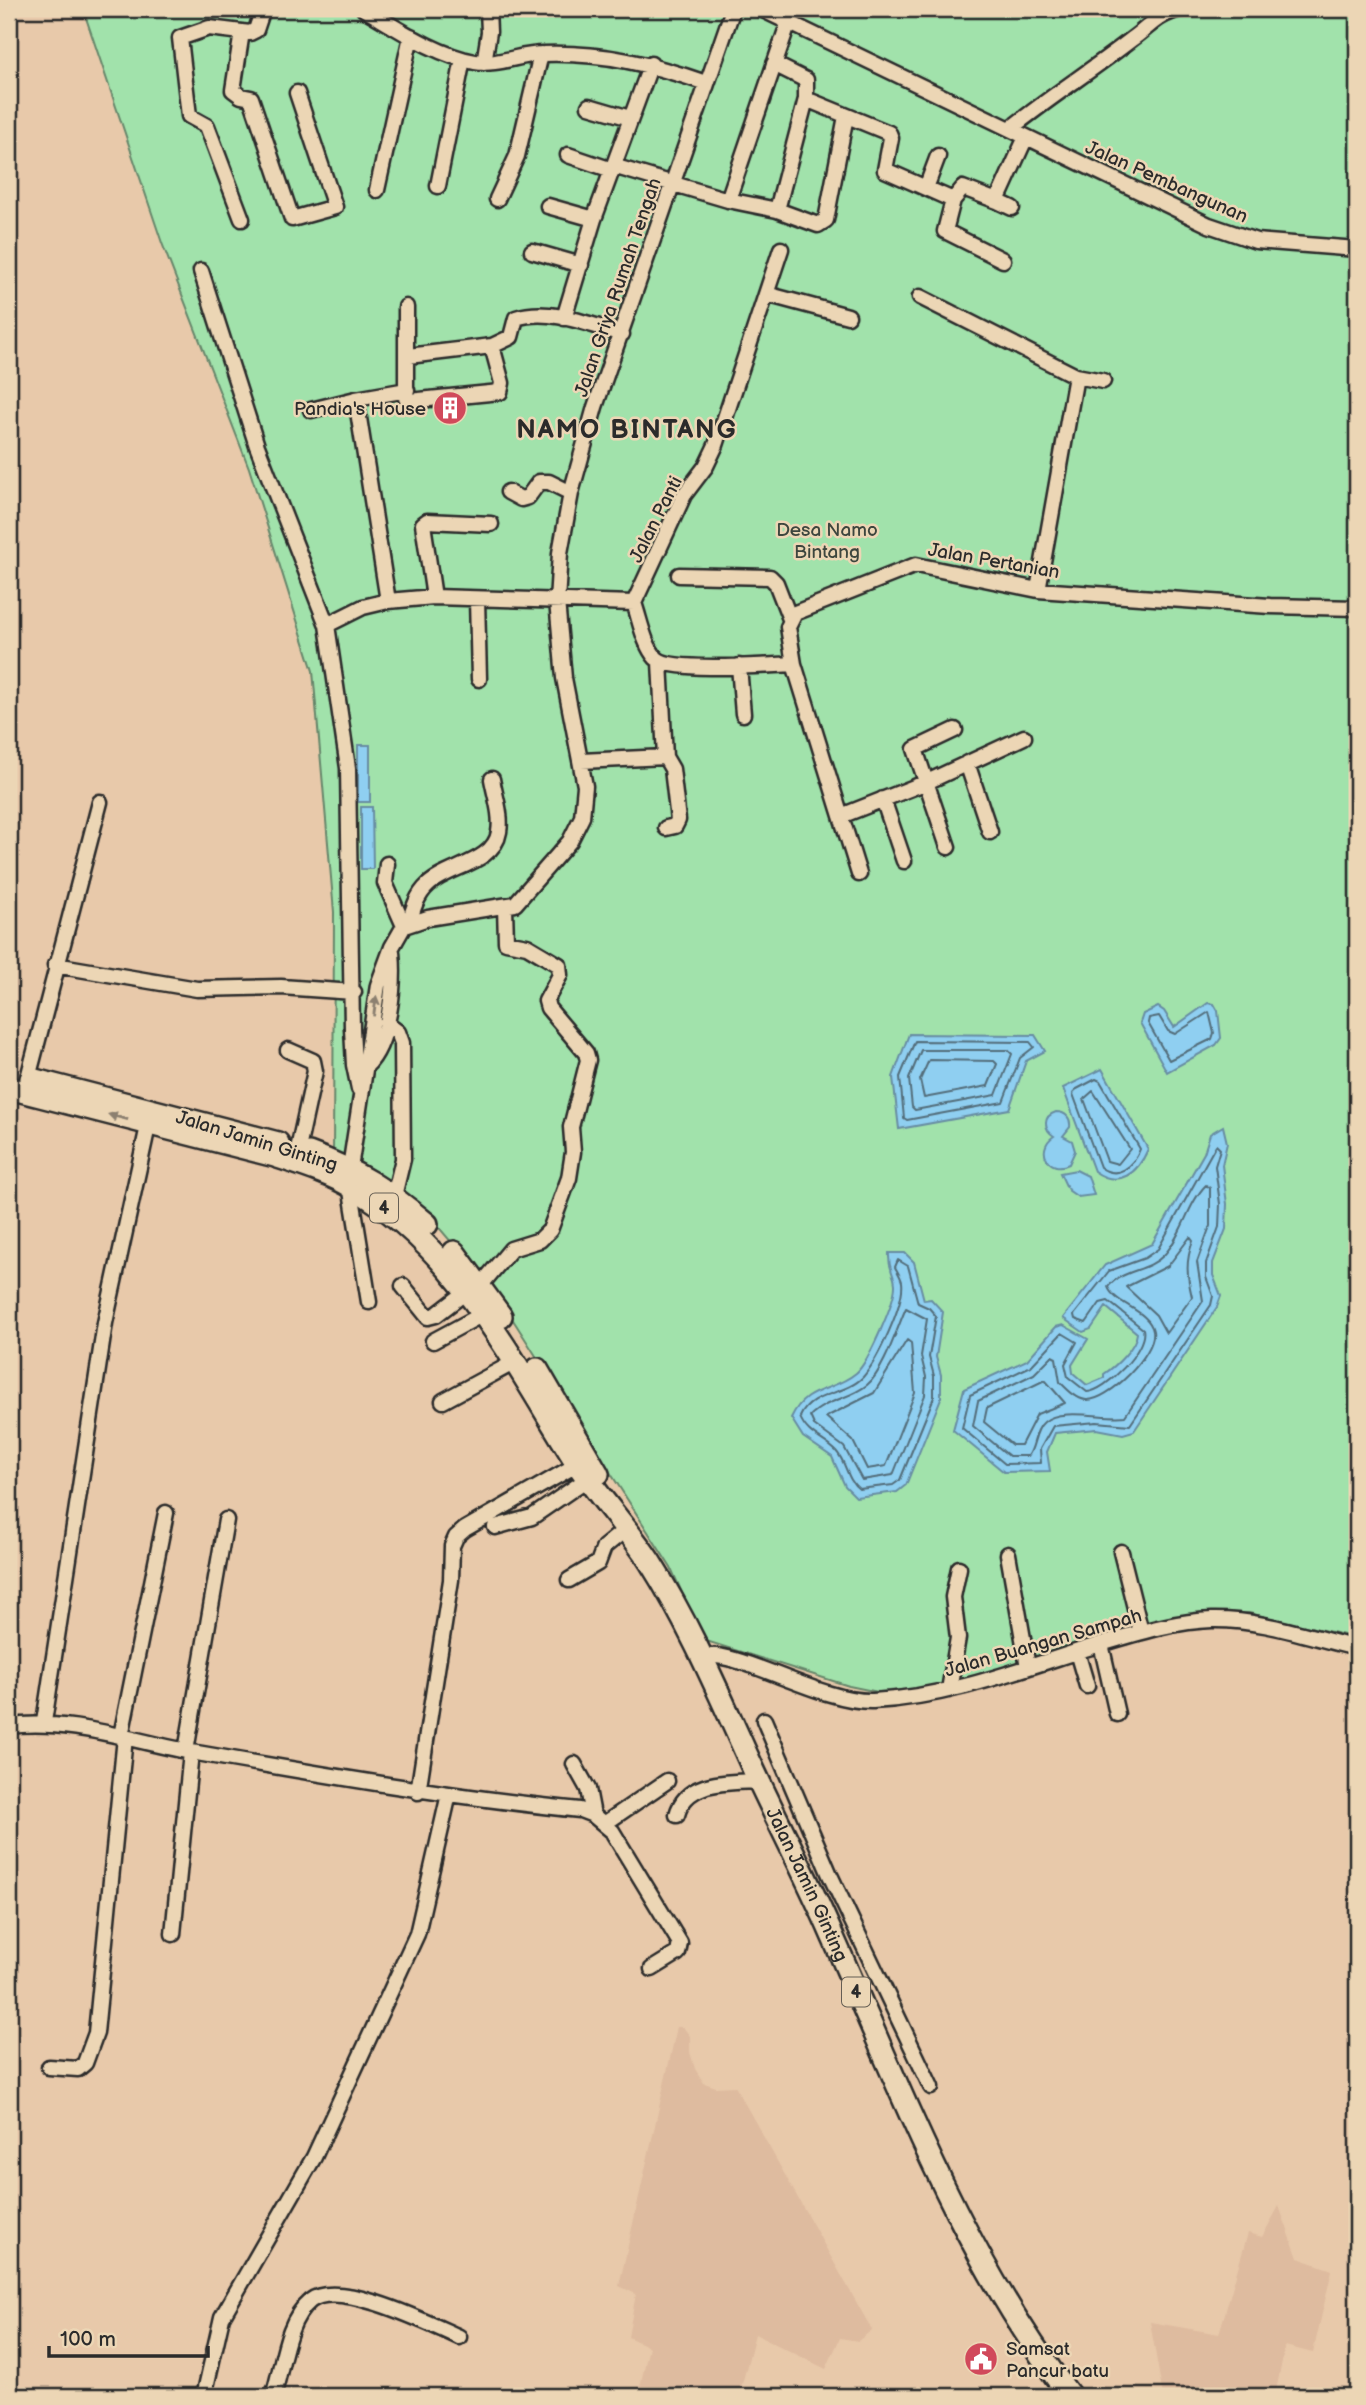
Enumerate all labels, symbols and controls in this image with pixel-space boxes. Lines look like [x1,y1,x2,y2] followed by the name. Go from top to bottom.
[1082,136,1251,229] street label: Jalan Pembangunan
[570,175,667,400] street label: Jalan Griya Rumah Tengah
[431,389,469,427] building icon: Pandia's House
[294,398,426,421] place label: Pandia's House
[516,415,738,446] district label: NAMO BINTANG
[625,473,688,567] street label: Jalan Panti
[776,519,878,564] park label: Desa Namo Bintang
[926,539,1061,584] street label: Jalan Pertanian
[370,995,381,1017] one-way arrow
[173,1106,340,1177] street label: Jalan Jamin Ginting
[107,1111,129,1122] one-way arrow
[370,1194,398,1223] road number: 4
[942,1604,1144,1683] street label: Jalan Buangan Sampah
[760,1804,852,1966] street label: Jalan Jamin Ginting
[842,1978,870,2006] road number: 4
[49,2314,208,2358] scale bar
[60,2327,116,2352] text: 100 m
[1006,2338,1109,2383] place label: Samsat Pancur batu
[962,2340,1000,2378] public building icon: Samsat Pancur batu

